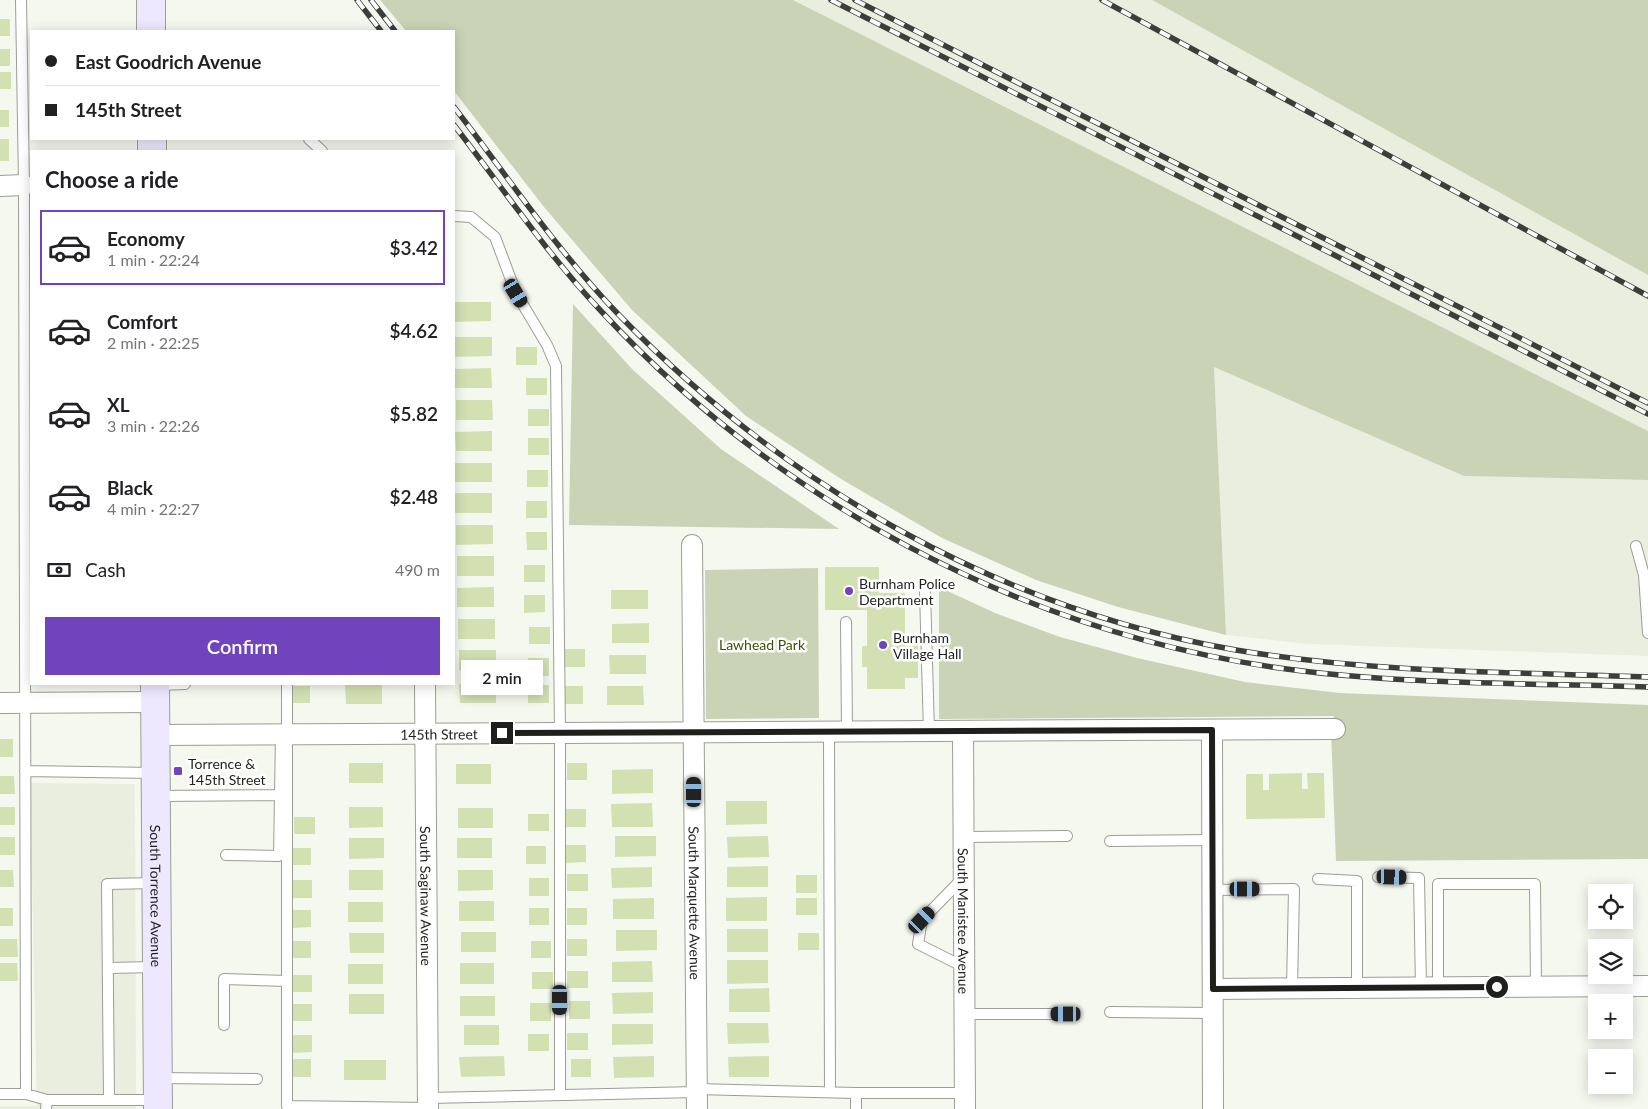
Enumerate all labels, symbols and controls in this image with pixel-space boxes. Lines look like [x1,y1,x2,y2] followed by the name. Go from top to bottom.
[75,50,261,73] text: East Goodrich Avenue
[75,98,182,121] text: 145th Street
[45,166,179,193] text: Choose a ride
[47,225,92,270] icon: car
[107,227,185,250] text: Economy
[389,236,438,259] text: $3.42
[107,250,200,269] text: 1 min · 22:24
[501,276,530,310] car
[47,308,92,353] icon: car
[107,310,178,333] text: Comfort
[389,319,438,342] text: $4.62
[107,333,200,352] text: 2 min · 22:25
[47,391,92,436] icon: car
[107,393,130,416] text: XL
[389,402,438,425] text: $5.82
[107,416,200,435] text: 3 min · 22:26
[47,474,92,519] icon: car
[107,476,153,499] text: Black
[389,485,438,508] text: $2.48
[107,499,200,518] text: 4 min · 22:27
[45,556,73,584] icon: cash
[85,558,126,581] text: Cash
[395,560,440,579] text: 490 m
[859,575,955,608] place label: Burnham Police Department
[843,585,855,597] marker: Burnham Police Department
[45,617,440,675] button: Confirm
[893,629,962,662] place label: Burnham Village Hall
[719,636,806,653] park label: Lawhead Park
[877,639,889,651] marker: Burnham Village Hall
[461,660,543,696] callout: 2 min
[482,668,522,687] text: 2 min
[491,722,513,744] route end
[400,725,478,742] street label: 145th Street
[188,755,266,788] place label: Torrence & 145th Street
[172,765,184,777] marker: Torrence & 145th Street
[686,777,701,807] car
[147,825,165,967] street label: South Torrence Avenue
[418,826,435,966] street label: South Saginaw Avenue
[686,826,704,980] street label: South Marquette Avenue
[955,848,973,994] street label: South Manistee Avenue
[1376,869,1407,885] car
[1230,882,1260,897] car
[1588,884,1633,1094] map controls
[1588,884,1633,929] button: locate
[906,904,937,936] car
[1588,939,1633,984] button: layers
[1486,976,1508,998] route start
[552,985,567,1015] car
[1588,994,1633,1039] button: +
[1051,1007,1081,1022] car
[1588,1049,1633,1094] button: −

